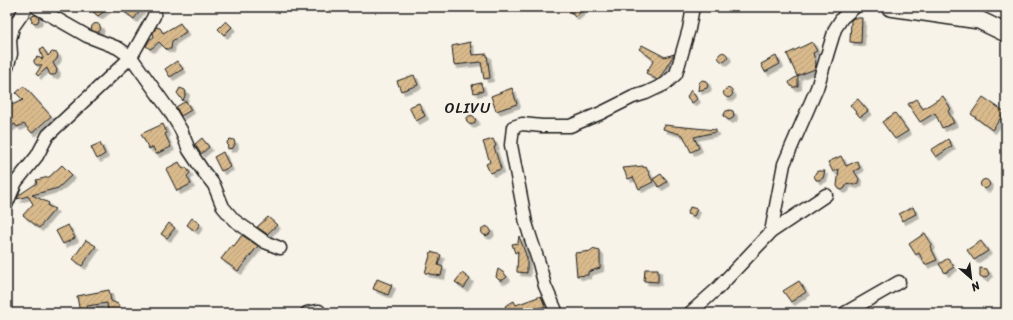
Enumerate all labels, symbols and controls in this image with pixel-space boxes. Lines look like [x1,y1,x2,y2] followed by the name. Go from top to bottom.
[445,95,491,121] district label: OLIVU
[951,258,991,298] north arrow
[967,276,984,297] text: N

